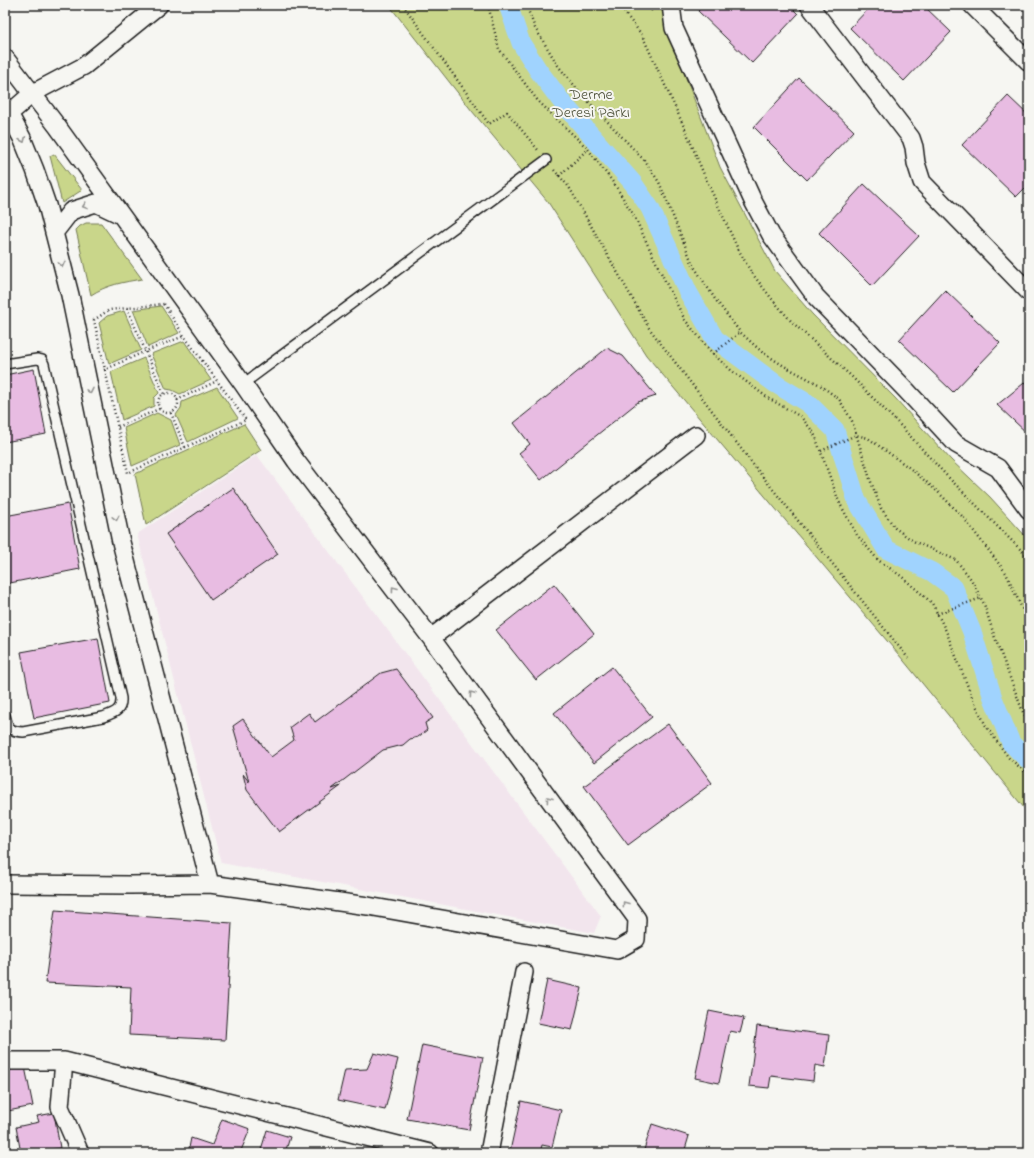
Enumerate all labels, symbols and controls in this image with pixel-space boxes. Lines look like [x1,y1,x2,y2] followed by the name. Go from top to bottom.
[551,83,630,125] park label: Derme Deresi Parkı
[18,137,26,144] one-way arrow
[82,202,89,210] one-way arrow
[57,261,65,267] one-way arrow
[85,388,93,394] one-way arrow
[111,515,120,522] one-way arrow
[392,587,399,594] one-way arrow
[470,691,477,698] one-way arrow
[546,796,553,803] one-way arrow
[623,901,630,908] one-way arrow

